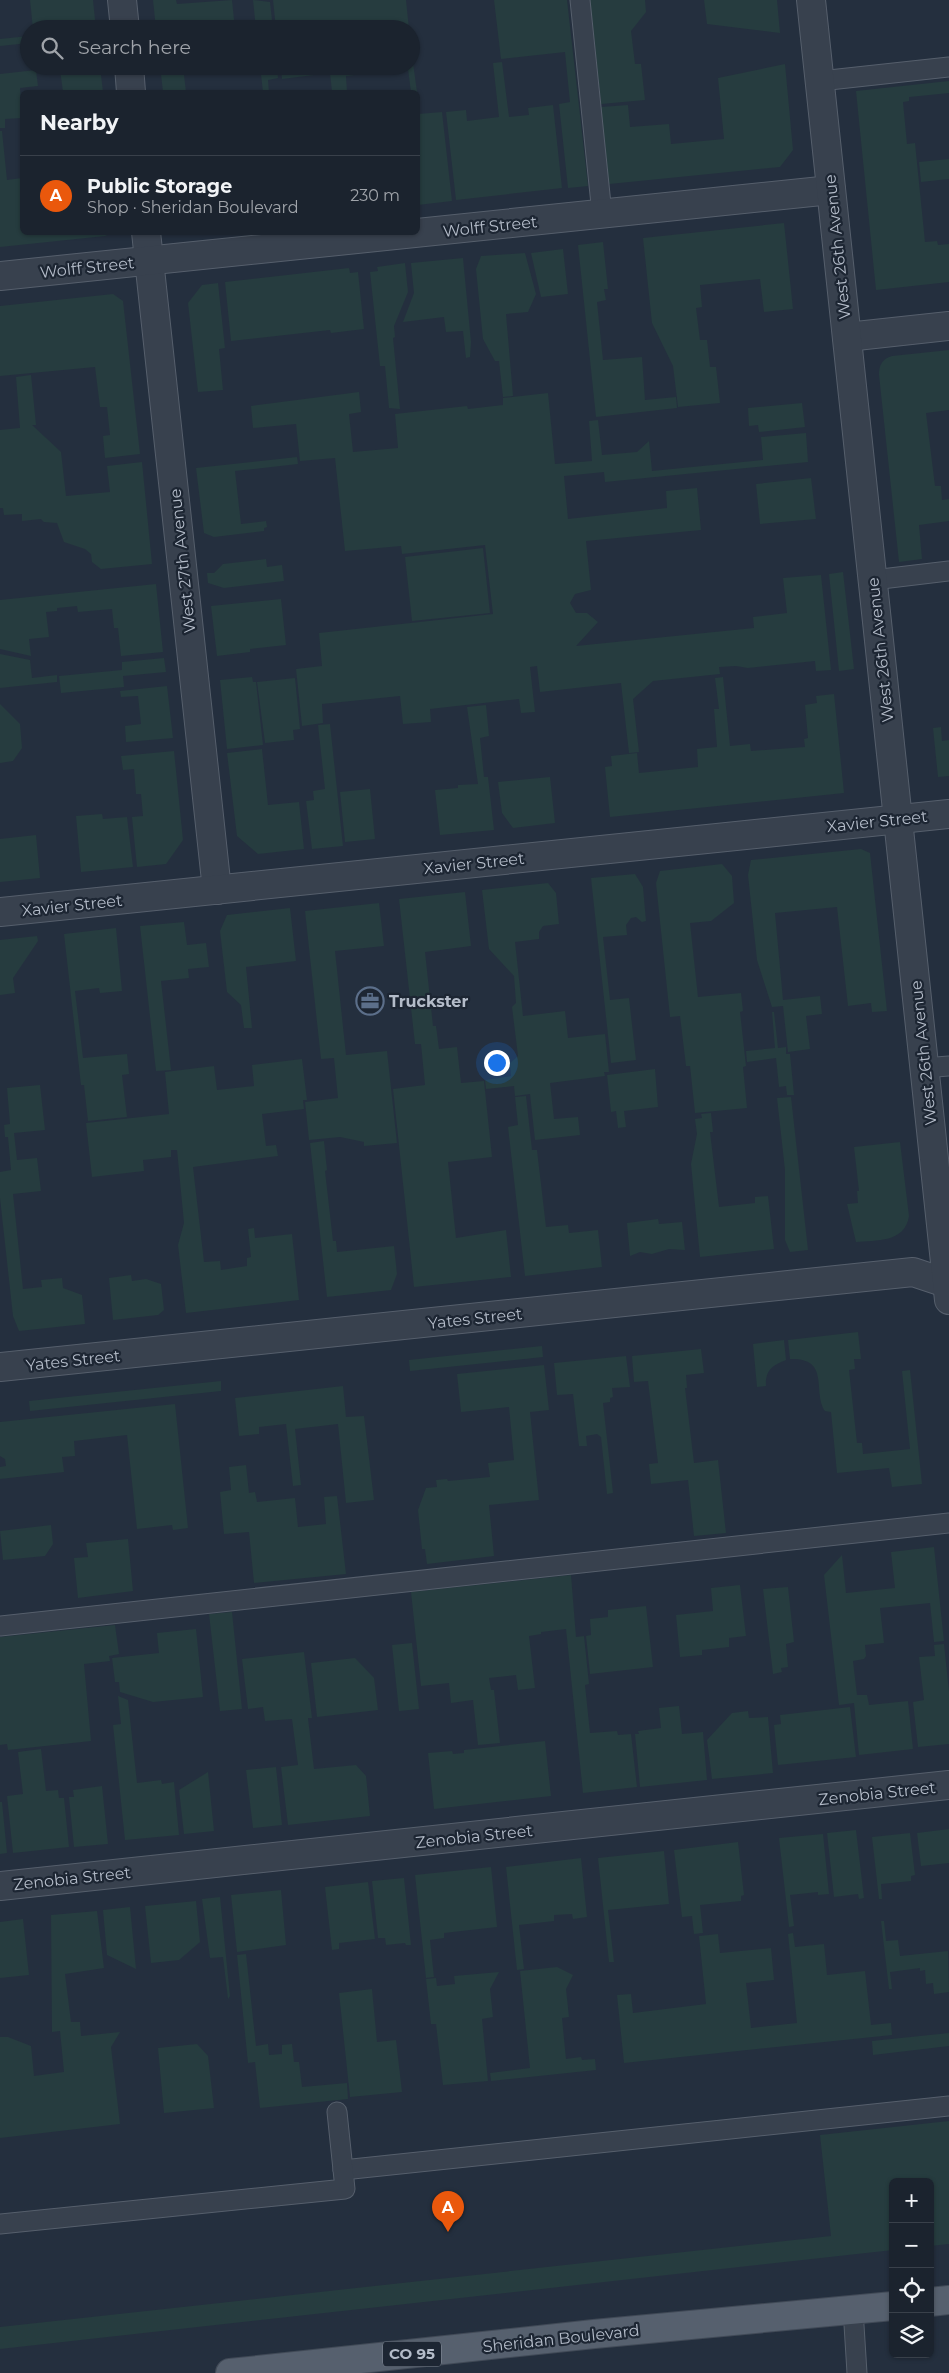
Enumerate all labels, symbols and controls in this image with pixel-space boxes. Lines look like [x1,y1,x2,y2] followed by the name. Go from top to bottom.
[20,20,420,75] search box
[38,34,66,62] icon: search
[78,36,191,59] text: Search here
[40,110,119,135] text: Nearby
[820,173,855,320] street label: West 26th Avenue
[87,175,232,198] text: Public Storage
[50,186,62,205] text: A
[350,186,400,205] text: 230 m
[87,198,299,217] text: Shop · Sheridan Boulevard
[442,212,539,241] street label: Wolff Street
[39,253,136,282] street label: Wolff Street
[165,488,200,634] street label: West 27th Avenue
[863,576,898,723] street label: West 26th Avenue
[826,807,929,836] street label: Xavier Street
[423,849,526,878] street label: Xavier Street
[21,891,124,920] street label: Xavier Street
[906,979,941,1126] street label: West 26th Avenue
[355,986,385,1016] office icon: Truckster
[389,992,468,1011] place label: Truckster
[484,1050,510,1076] your location
[427,1304,524,1333] street label: Yates Street
[25,1346,122,1375] street label: Yates Street
[817,1778,937,1809] street label: Zenobia Street
[414,1821,534,1852] street label: Zenobia Street
[12,1863,132,1894] street label: Zenobia Street
[889,2178,934,2358] map controls
[889,2178,934,2223] button: +
[432,2191,464,2232] pin: A
[889,2223,934,2268] button: −
[889,2268,934,2313] button: locate
[889,2313,934,2358] button: layers
[482,2321,640,2356] street label: Sheridan Boulevard
[383,2342,441,2366] road number: CO 95

